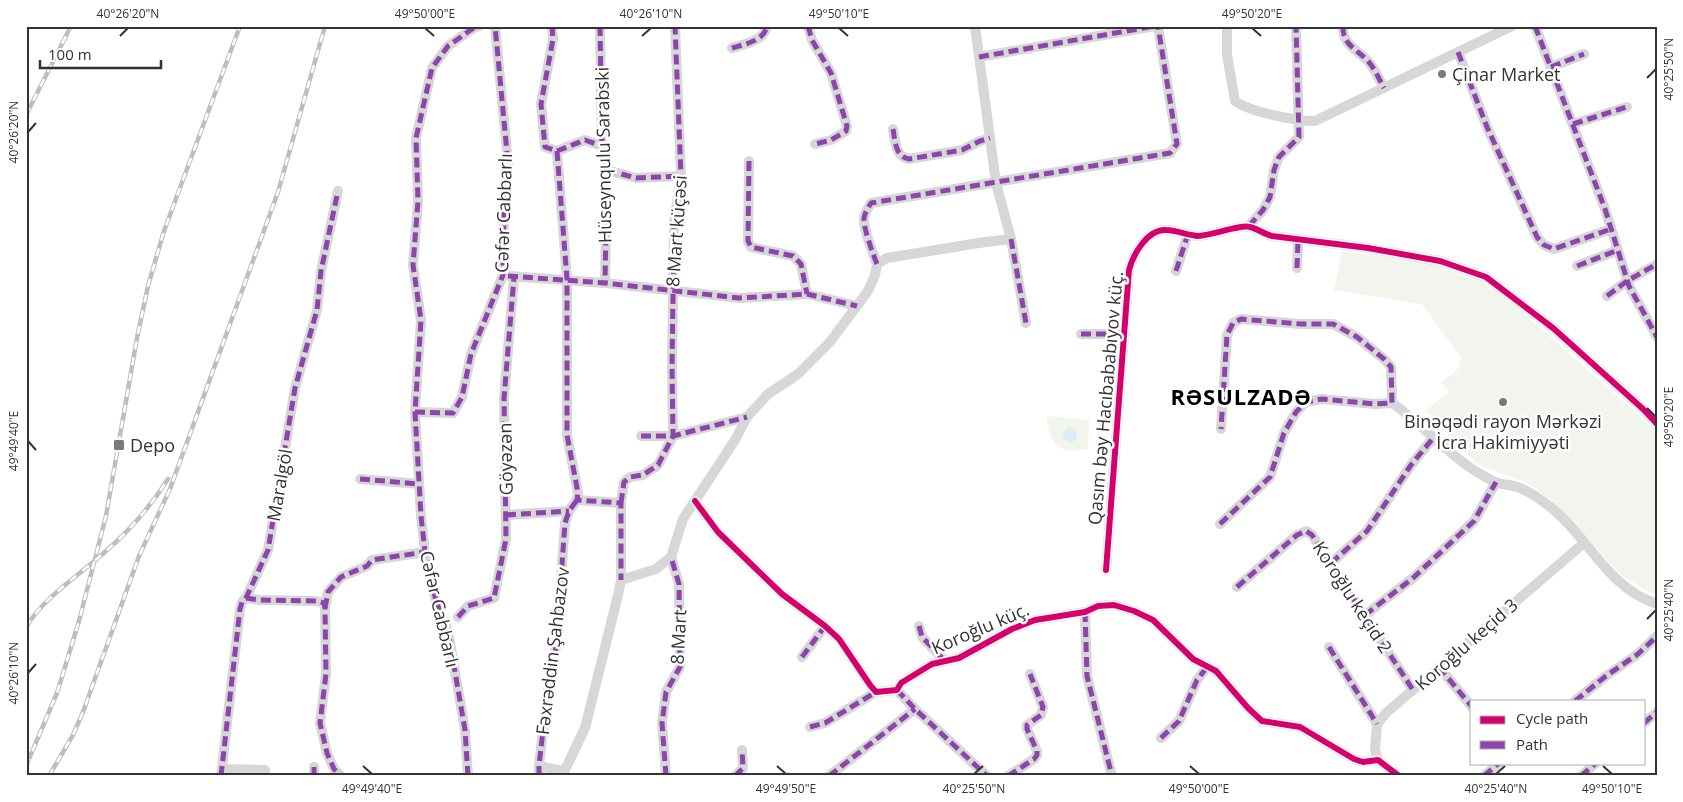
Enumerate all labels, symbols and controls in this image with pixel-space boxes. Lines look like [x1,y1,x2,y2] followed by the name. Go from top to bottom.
[97,5,159,22] text: 40°26'20"N
[395,5,455,22] text: 49°50'00"E
[620,5,682,22] text: 40°26'10"N
[809,5,869,22] text: 49°50'10"E
[1222,5,1282,22] text: 49°50'20"E
[40,38,161,70] scale bar
[1660,38,1677,100] text: 40°25'50"N
[48,44,92,64] text: 100 m
[1452,62,1560,86] place label: Çinar Market
[589,67,617,243] street label: Hüseynqulu Sarabski
[1436,68,1448,80] marker: Çinar Market
[5,101,22,163] text: 40°26'20"N
[489,153,517,273] street label: Cəfər Cabbarlı
[660,174,692,288] street label: 8 Mart küçəsi
[1082,270,1128,526] street label: Qasım bəy Hacıbababıyov küç.
[1171,381,1311,411] district label: RƏSULZADƏ
[1660,387,1677,447] text: 49°50'20"E
[1497,396,1509,408] marker: Binəqədi rayon Mərkəzi İcra Hakimiyyəti
[1404,409,1602,454] place label: Binəqədi rayon Mərkəzi İcra Hakimiyyəti
[5,411,22,471] text: 49°49'40"E
[492,422,518,496] street label: Göyəzən
[130,433,175,457] place label: Depo
[112,438,126,452] marker: Depo
[261,447,297,523] street label: Maralgöl
[1308,536,1398,658] street label: Koroğlu keçid 2
[415,548,465,670] street label: Cəfər Cabbarlı
[530,566,574,736] street label: Fəxrəddin Şahbazov
[1660,579,1677,641] text: 40°25'40"N
[1410,593,1522,695] street label: Koroğlu keçid 3
[927,597,1033,659] street label: Koroğlu küç.
[665,609,691,665] street label: 8 Mart
[5,642,22,704] text: 40°26'10"N
[1470,700,1646,764] legend
[1516,708,1588,728] text: Cycle path
[1516,734,1548,754] text: Path
[342,780,402,797] text: 49°49'40"E
[756,780,816,797] text: 49°49'50"E
[943,780,1005,797] text: 40°25'50"N
[1169,780,1229,797] text: 49°50'00"E
[1465,780,1527,797] text: 40°25'40"N
[1582,780,1642,797] text: 49°50'10"E

